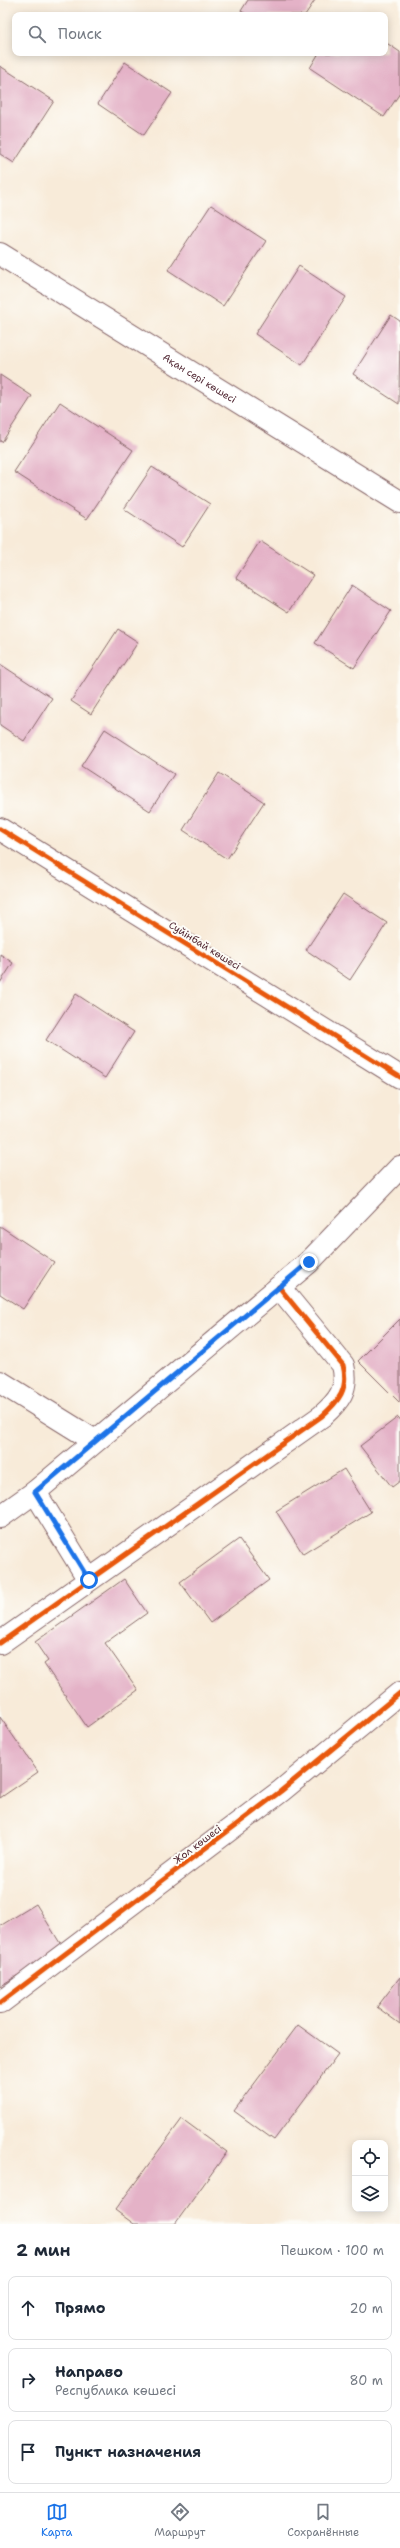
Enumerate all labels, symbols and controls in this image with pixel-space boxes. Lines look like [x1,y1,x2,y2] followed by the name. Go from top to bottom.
[12,12,388,56] search box
[26,23,48,45] icon: search
[58,24,102,44] text: Поиск
[160,351,239,406] street label: Ақан сері көшесі
[167,918,243,973] street label: Суйінбай көшесі
[300,1253,318,1271] route end
[80,1571,98,1589] route start
[171,1822,224,1867] street label: Жол көшесі
[352,2140,388,2212] map controls
[352,2140,388,2176] button: locate
[352,2176,388,2212] button: layers
[16,2239,71,2261] text: 2 мин
[281,2242,384,2259] text: Пешком · 100 m
[17,2297,39,2319] icon: ahead
[55,2298,105,2318] text: Прямо
[350,2300,383,2317] text: 20 m
[55,2362,123,2382] text: Направо
[17,2369,39,2391] icon: right
[349,2372,383,2389] text: 80 m
[55,2382,176,2399] text: Республика көшесі
[17,2441,39,2463] icon: arrive
[55,2442,201,2462] text: Пункт назначения
[41,2501,72,2540] tab: Карта
[154,2501,205,2540] tab: Маршрут
[287,2501,359,2540] tab: Сохранённые

